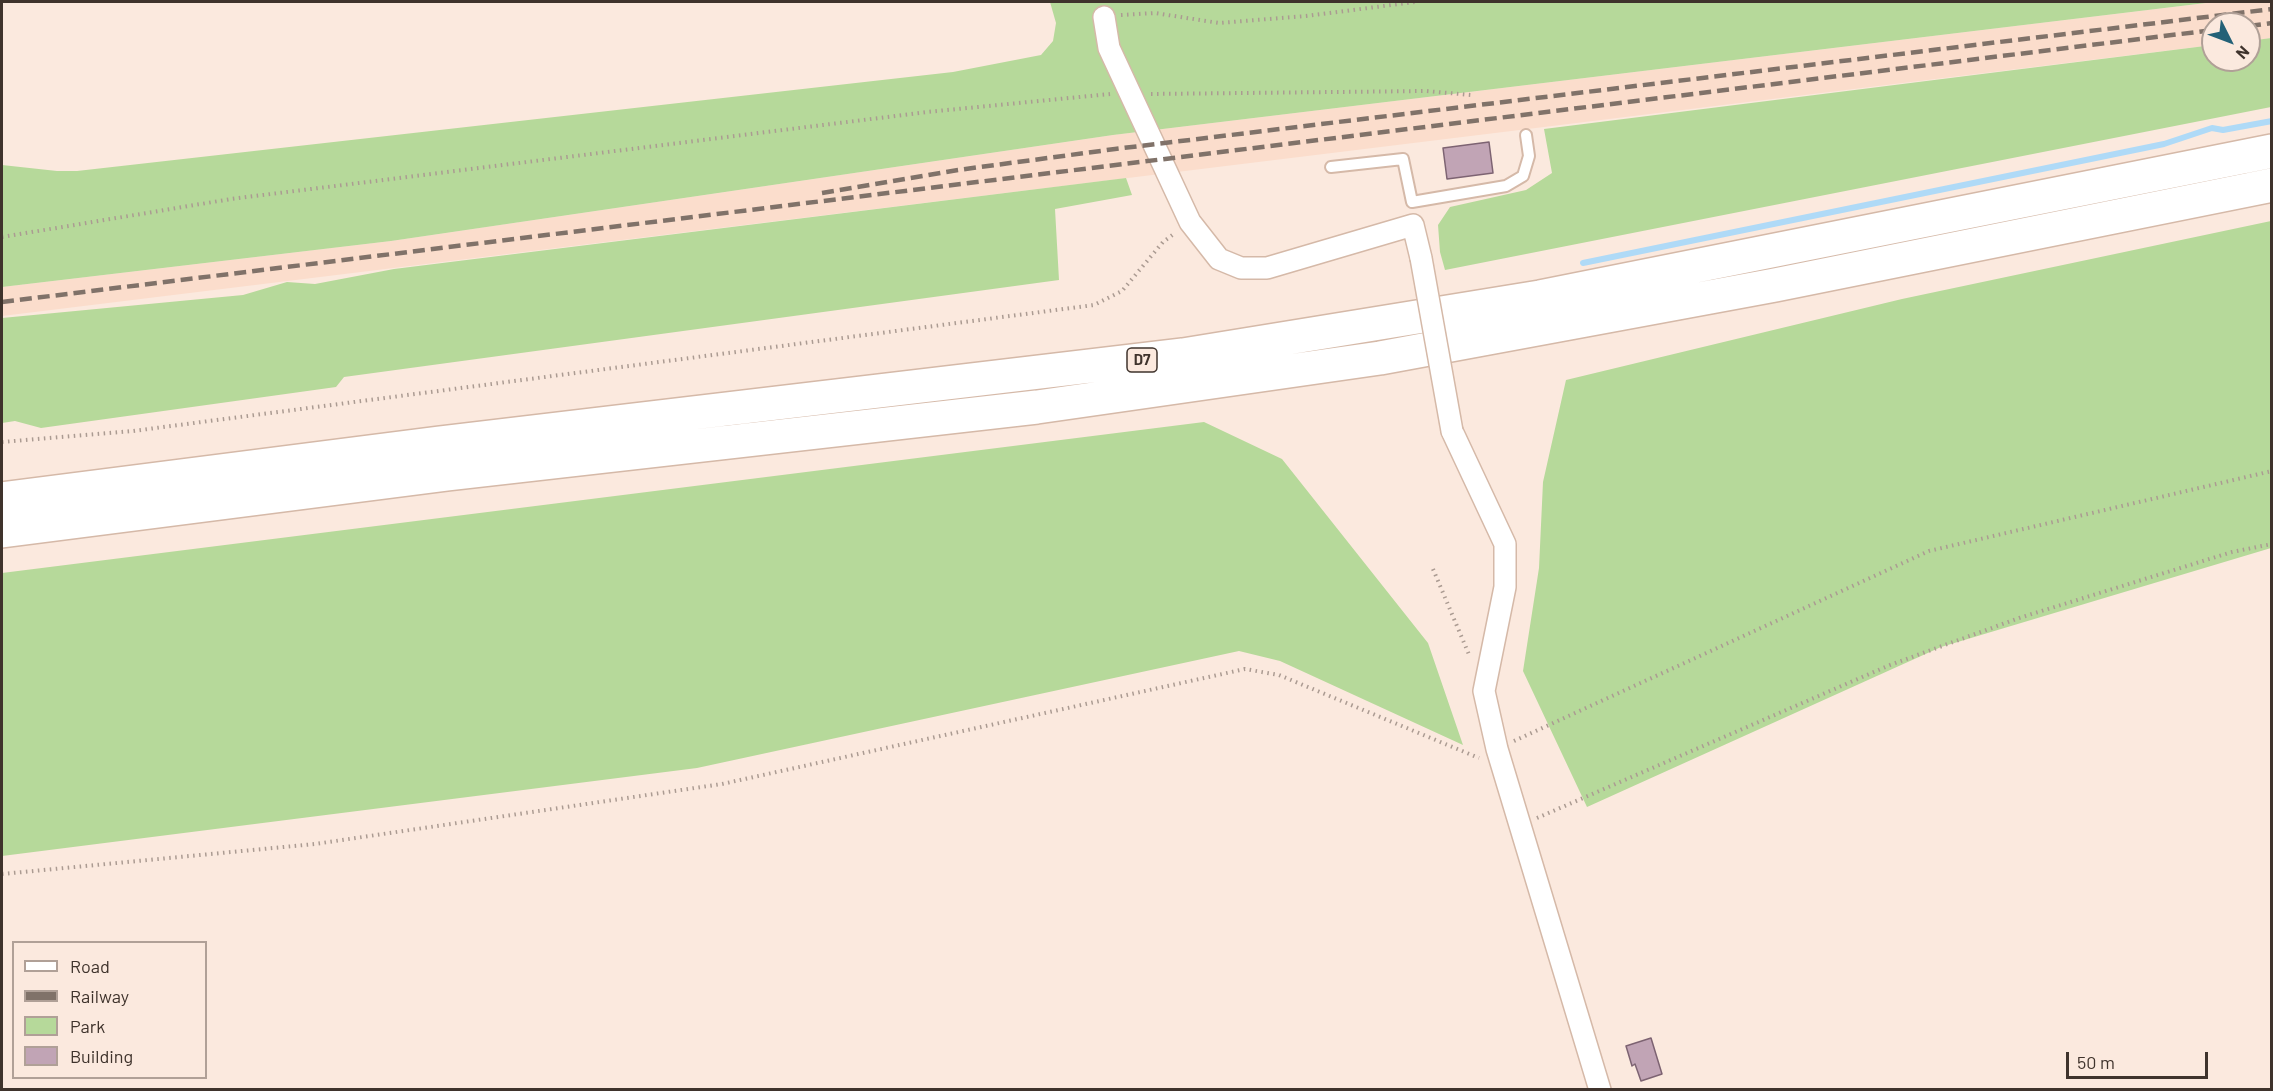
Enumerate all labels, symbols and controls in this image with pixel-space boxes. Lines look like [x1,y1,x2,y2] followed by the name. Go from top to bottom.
[2201,12,2261,72] north arrow
[2233,43,2254,63] text: N
[1127,348,1157,372] road number: D7
[12,941,207,1079] legend
[70,955,110,977] text: Road
[70,985,129,1007] text: Railway
[70,1015,105,1037] text: Park
[2069,1040,2212,1078] scale bar
[70,1045,133,1067] text: Building
[2077,1051,2115,1073] text: 50 m

